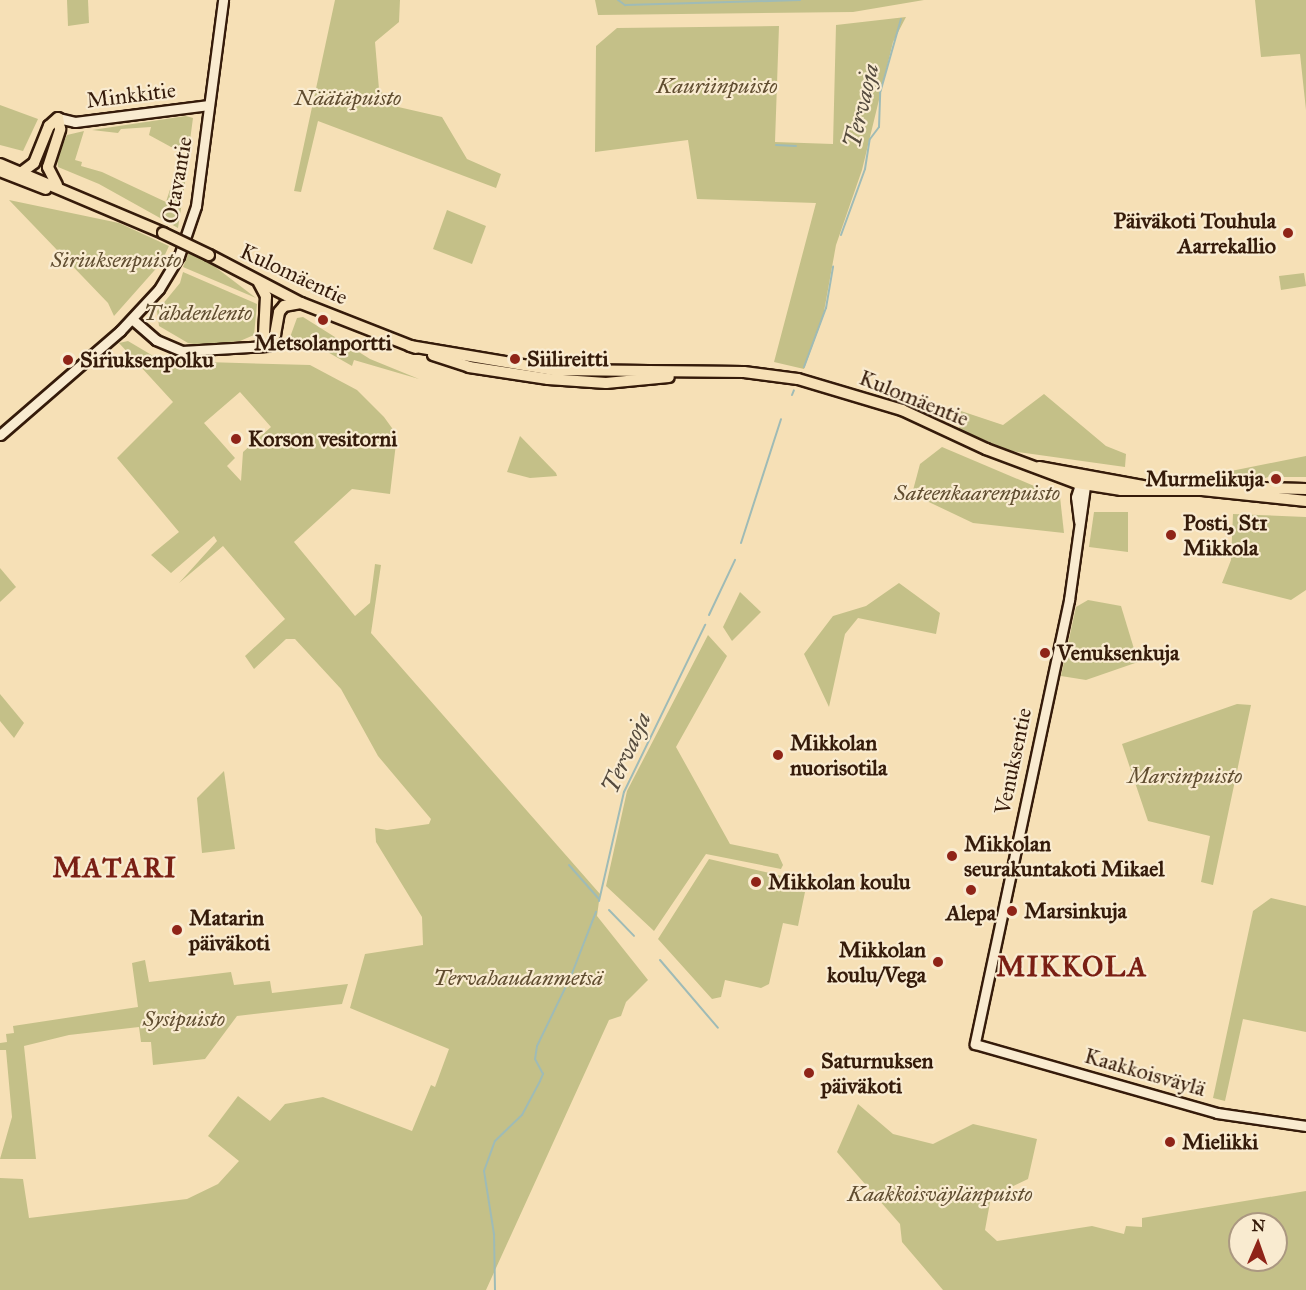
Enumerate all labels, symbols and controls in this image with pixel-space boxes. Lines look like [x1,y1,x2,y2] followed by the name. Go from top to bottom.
[838,61,886,151] water label: Tervaoja
[656,73,778,99] park label: Kauriinpuisto
[85,76,177,114] street label: Minkkitie
[295,85,401,111] park label: Näätäpuisto
[156,134,198,226] street label: Otavantie
[1113,207,1276,258] place label: Päiväkoti Touhula Aarrekallio
[1281,226,1295,240] marker: Päiväkoti Touhula Aarrekallio
[236,238,352,310] street label: Kulomäentie
[51,247,181,273] park label: Siriuksenpuisto
[144,300,252,326] park label: Tähdenlento
[316,313,330,327] marker: Metsolanportti
[254,330,392,356] place label: Metsolanportti
[527,346,609,372] place label: Siilireitti
[80,347,214,373] place label: Siriuksenpolku
[508,352,522,366] marker: Siilireitti
[61,353,75,367] marker: Siriuksenpolku
[855,364,973,432] street label: Kulomäentie
[248,426,397,452] place label: Korson vesitorni
[229,432,243,446] marker: Korson vesitorni
[1145,466,1264,492] place label: Murmelikuja
[1269,472,1283,486] marker: Murmelikuja
[894,480,1060,506] park label: Sateenkaarenpuisto
[1183,509,1268,560] place label: Posti, St1 Mikkola
[1164,528,1178,542] marker: Posti, St1 Mikkola
[1057,640,1179,666] place label: Venuksenkuja
[1038,646,1052,660] marker: Venuksenkuja
[989,705,1037,817] street label: Venuksentie
[596,708,658,798] water label: Tervaoja
[790,729,887,780] place label: Mikkolan nuorisotila
[771,748,785,762] marker: Mikkolan nuorisotila
[1128,763,1242,789] park label: Marsinpuisto
[964,830,1164,882] place label: Mikkolan seurakuntakoti Mikael
[945,849,959,863] marker: Mikkolan seurakuntakoti Mikael
[52,851,178,885] district label: MATARI
[768,869,910,895] place label: Mikkolan koulu
[749,875,763,889] marker: Mikkolan koulu
[964,883,978,897] marker: Alepa
[1024,898,1127,924] place label: Marsinkuja
[946,900,996,926] place label: Alepa
[189,904,270,956] place label: Matarin päiväkoti
[1005,904,1019,918] marker: Marsinkuja
[170,923,184,937] marker: Matarin päiväkoti
[827,936,926,987] place label: Mikkolan koulu/Vega
[996,950,1148,984] district label: MIKKOLA
[931,955,945,969] marker: Mikkolan koulu/Vega
[433,965,603,991] park label: Tervahaudanmetsä
[143,1006,225,1032] park label: Sysipuisto
[1081,1042,1209,1102] street label: Kaakkoisväylä
[821,1047,934,1098] place label: Saturnuksen päiväkoti
[802,1066,816,1080] marker: Saturnuksen päiväkoti
[1182,1129,1258,1155] place label: Mielikki
[1163,1135,1177,1149] marker: Mielikki
[847,1181,1033,1207] park label: Kaakkoisväylänpuisto
[1228,1212,1288,1272] north arrow
[1251,1216,1266,1235] text: N

